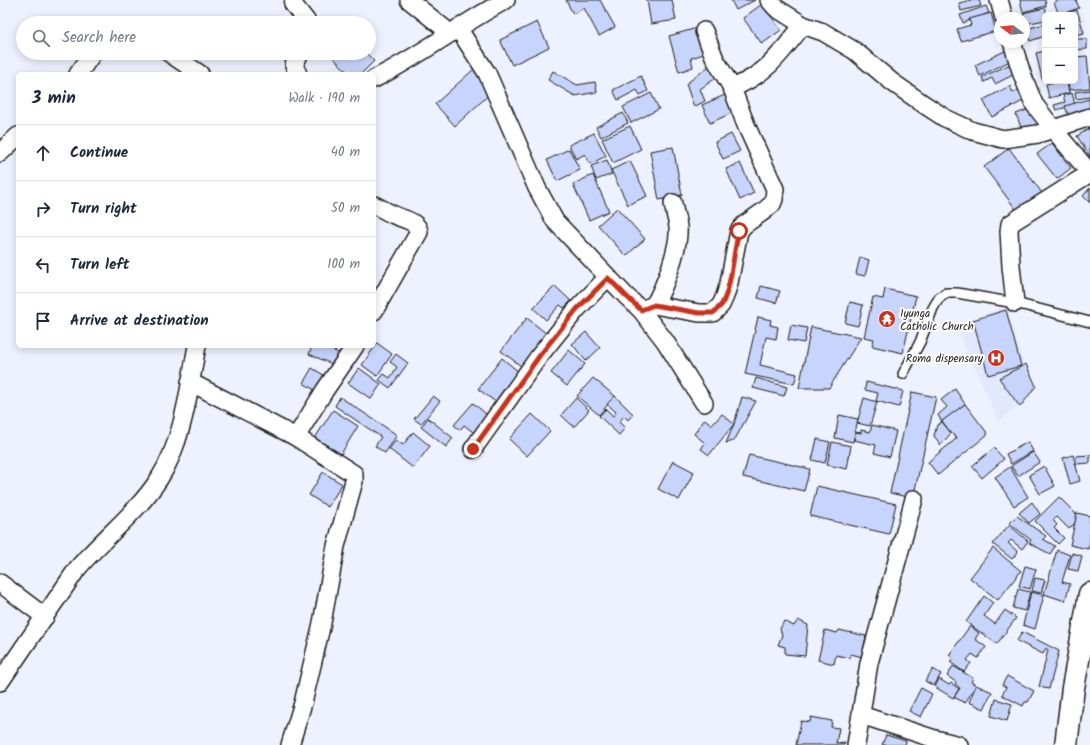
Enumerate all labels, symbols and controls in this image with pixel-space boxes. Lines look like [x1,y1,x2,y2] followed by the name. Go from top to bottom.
[994,12,1030,48] north arrow
[1042,12,1078,84] map controls
[1042,12,1078,48] button: +
[16,16,376,60] search box
[62,26,136,50] text: Search here
[30,27,52,49] icon: search
[1042,48,1078,84] button: −
[32,85,76,112] text: 3 min
[288,88,360,109] text: Walk · 190 m
[70,141,128,165] text: Continue
[32,142,54,164] icon: ahead
[331,142,360,163] text: 40 m
[70,197,137,221] text: Turn right
[32,198,54,220] icon: right
[331,198,360,219] text: 50 m
[730,222,748,240] route start
[70,253,130,277] text: Turn left
[32,254,54,276] icon: left
[327,254,360,275] text: 100 m
[900,305,974,336] place label: Iyunga Catholic Church
[70,309,209,333] text: Arrive at destination
[877,309,897,329] temple icon: Iyunga Catholic Church
[32,310,54,332] icon: arrive
[986,348,1006,368] hospital icon: Roma dispensary
[906,350,984,368] place label: Roma dispensary
[464,440,482,458] route end

